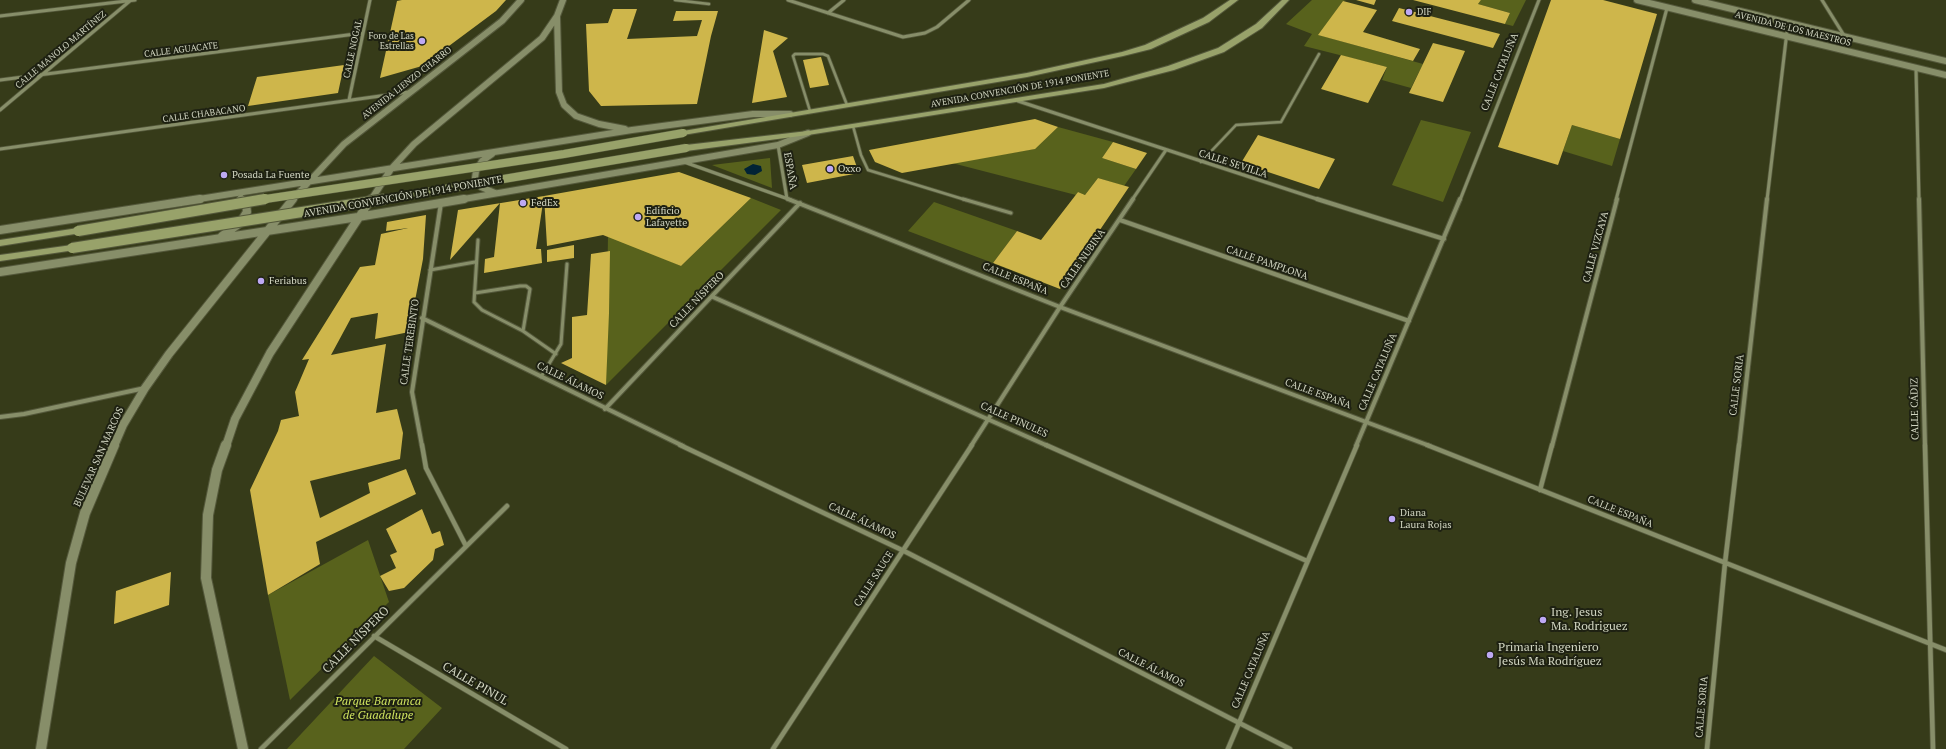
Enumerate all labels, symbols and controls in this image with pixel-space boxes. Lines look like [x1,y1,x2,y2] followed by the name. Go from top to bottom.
[1404,7,1414,17] marker: DIF
[1417,7,1431,17] place label: DIF
[13,9,109,91] street label: CALLE MANOLO MARTÍNEZ
[1734,9,1852,49] street label: AVENIDA DE LOS MAESTROS
[342,19,364,79] street label: CALLE NOGAL
[368,31,414,52] place label: Foro de Las Estrellas
[1479,31,1521,113] street label: CALLE CATALUÑA
[417,36,427,46] marker: Foro de Las Estrellas
[143,40,219,60] street label: CALLE AGUACATE
[360,45,454,121] street label: AVENIDA LIENZO CHARRO
[930,68,1110,110] street label: AVENIDA CONVENCIÓN DE 1914 PONIENTE
[162,103,246,125] street label: CALLE CHABACANO
[1197,147,1269,181] street label: CALLE SEVILLA
[781,152,799,190] street label: ESPAÑA
[838,163,861,175] place label: Oxxo
[825,164,835,174] marker: Oxxo
[232,169,309,181] place label: Posada La Fuente
[219,170,229,180] marker: Posada La Fuente
[303,174,503,220] street label: AVENIDA CONVENCIÓN DE 1914 PONIENTE
[531,197,558,209] place label: FedEx
[518,198,528,208] marker: FedEx
[646,205,687,228] place label: Edificio Lafayette
[1581,210,1611,284] street label: CALLE VIZCAYA
[633,212,643,222] marker: Edificio Lafayette
[1058,227,1108,291] street label: CALLE NUBINA
[1225,243,1309,283] street label: CALLE PAMPLONA
[980,260,1050,298] street label: CALLE ESPAÑA
[667,269,727,331] street label: CALLE NÍSPERO
[269,275,307,287] place label: Feriabus
[256,276,266,286] marker: Feriabus
[398,298,422,386] street label: CALLE TEREBINTO
[1356,331,1400,413] street label: CALLE CATALUÑA
[1727,354,1747,416] street label: CALLE SORIA
[535,360,605,402] street label: CALLE ÁLAMOS
[1283,376,1353,412] street label: CALLE ESPAÑA
[1908,378,1922,440] street label: CALLE CÁDIZ
[978,400,1050,440] street label: CALLE PINULES
[72,405,126,509] street label: BULEVAR SAN MARCOS
[1585,493,1655,531] street label: CALLE ESPAÑA
[826,500,898,542] street label: CALLE ÁLAMOS
[1400,507,1452,530] place label: Diana Laura Rojas
[1387,514,1397,524] marker: Diana Laura Rojas
[852,549,896,609] street label: CALLE SAUCE
[320,604,392,676] street label: CALLE NÍSPERO
[1551,606,1628,634] place label: Ing. Jesus Ma. Rodriguez
[1538,615,1548,625] marker: Ing. Jesus Ma. Rodriguez
[1229,629,1273,711] street label: CALLE CATALUÑA
[1498,641,1602,669] place label: Primaria Ingeniero Jesús Ma Rodríguez
[1116,646,1186,690] street label: CALLE ÁLAMOS
[1485,650,1495,660] marker: Primaria Ingeniero Jesús Ma Rodríguez
[440,659,510,709] street label: CALLE PINUL
[1693,676,1711,738] street label: CALLE SORIA
[335,695,421,723] park label: Parque Barranca de Guadalupe

